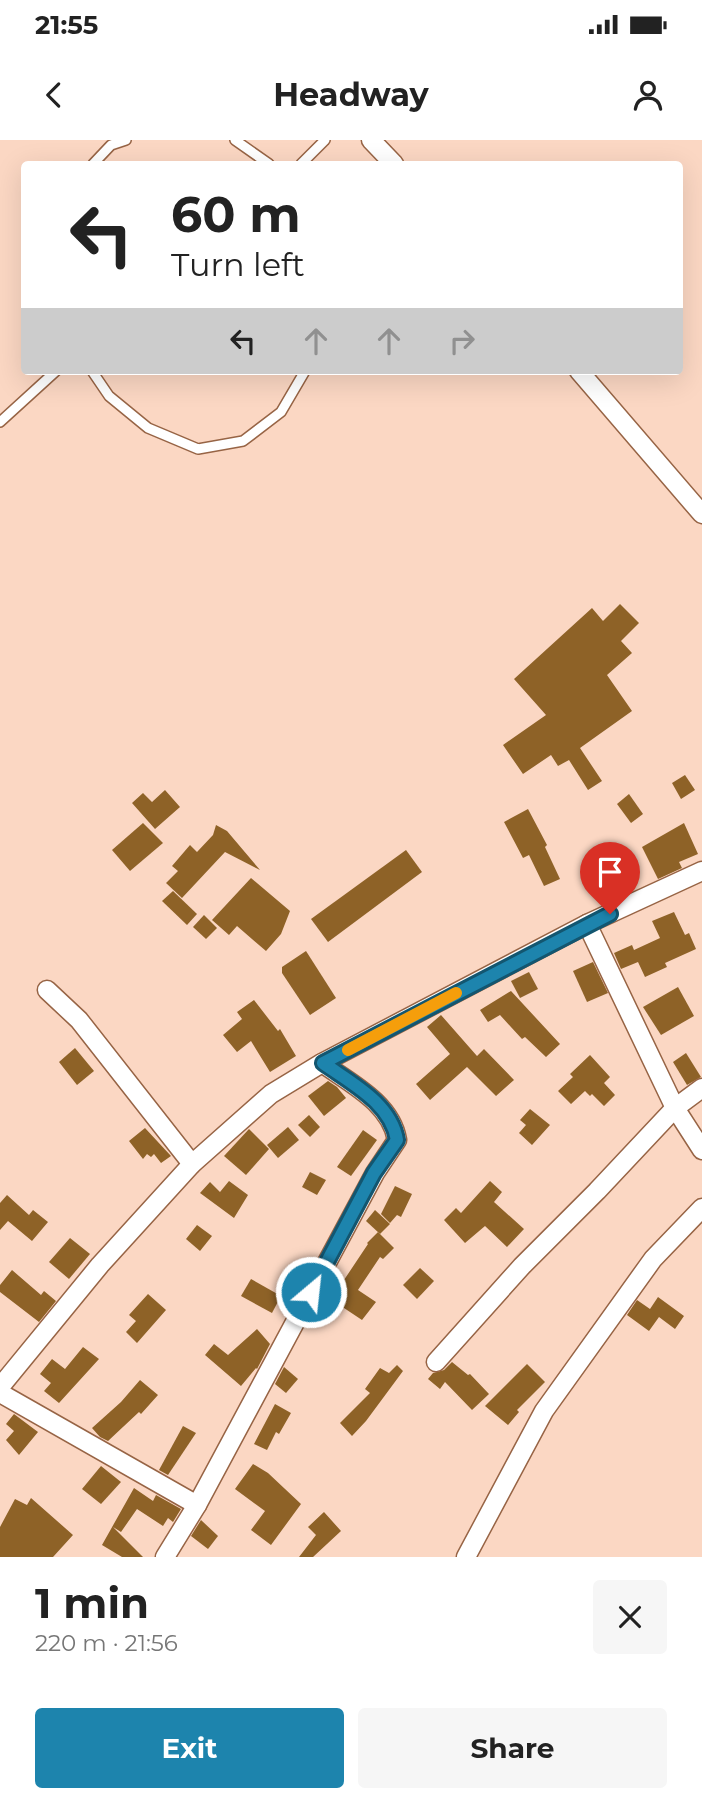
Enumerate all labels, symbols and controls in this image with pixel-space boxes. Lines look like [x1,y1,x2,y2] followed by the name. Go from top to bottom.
[35,9,98,41] text: 21:55
[273,75,429,114] text: Headway
[35,76,73,114] icon: back
[629,76,667,114] icon: person
[171,185,301,244] text: 60 m
[56,189,147,280] icon: left
[171,245,305,284] text: Turn left
[224,322,262,360] icon: left
[297,322,335,360] icon: ahead
[370,322,408,360] icon: ahead
[443,322,481,360] icon: right
[580,842,640,914] pin
[591,853,629,891] icon: arrive
[274,1255,348,1329] position arrow
[35,1577,149,1629] text: 1 min
[593,1580,667,1654] button: close
[35,1629,178,1657] text: 220 m · 21:56
[35,1708,344,1788] button: Exit
[358,1708,667,1788] button: Share

